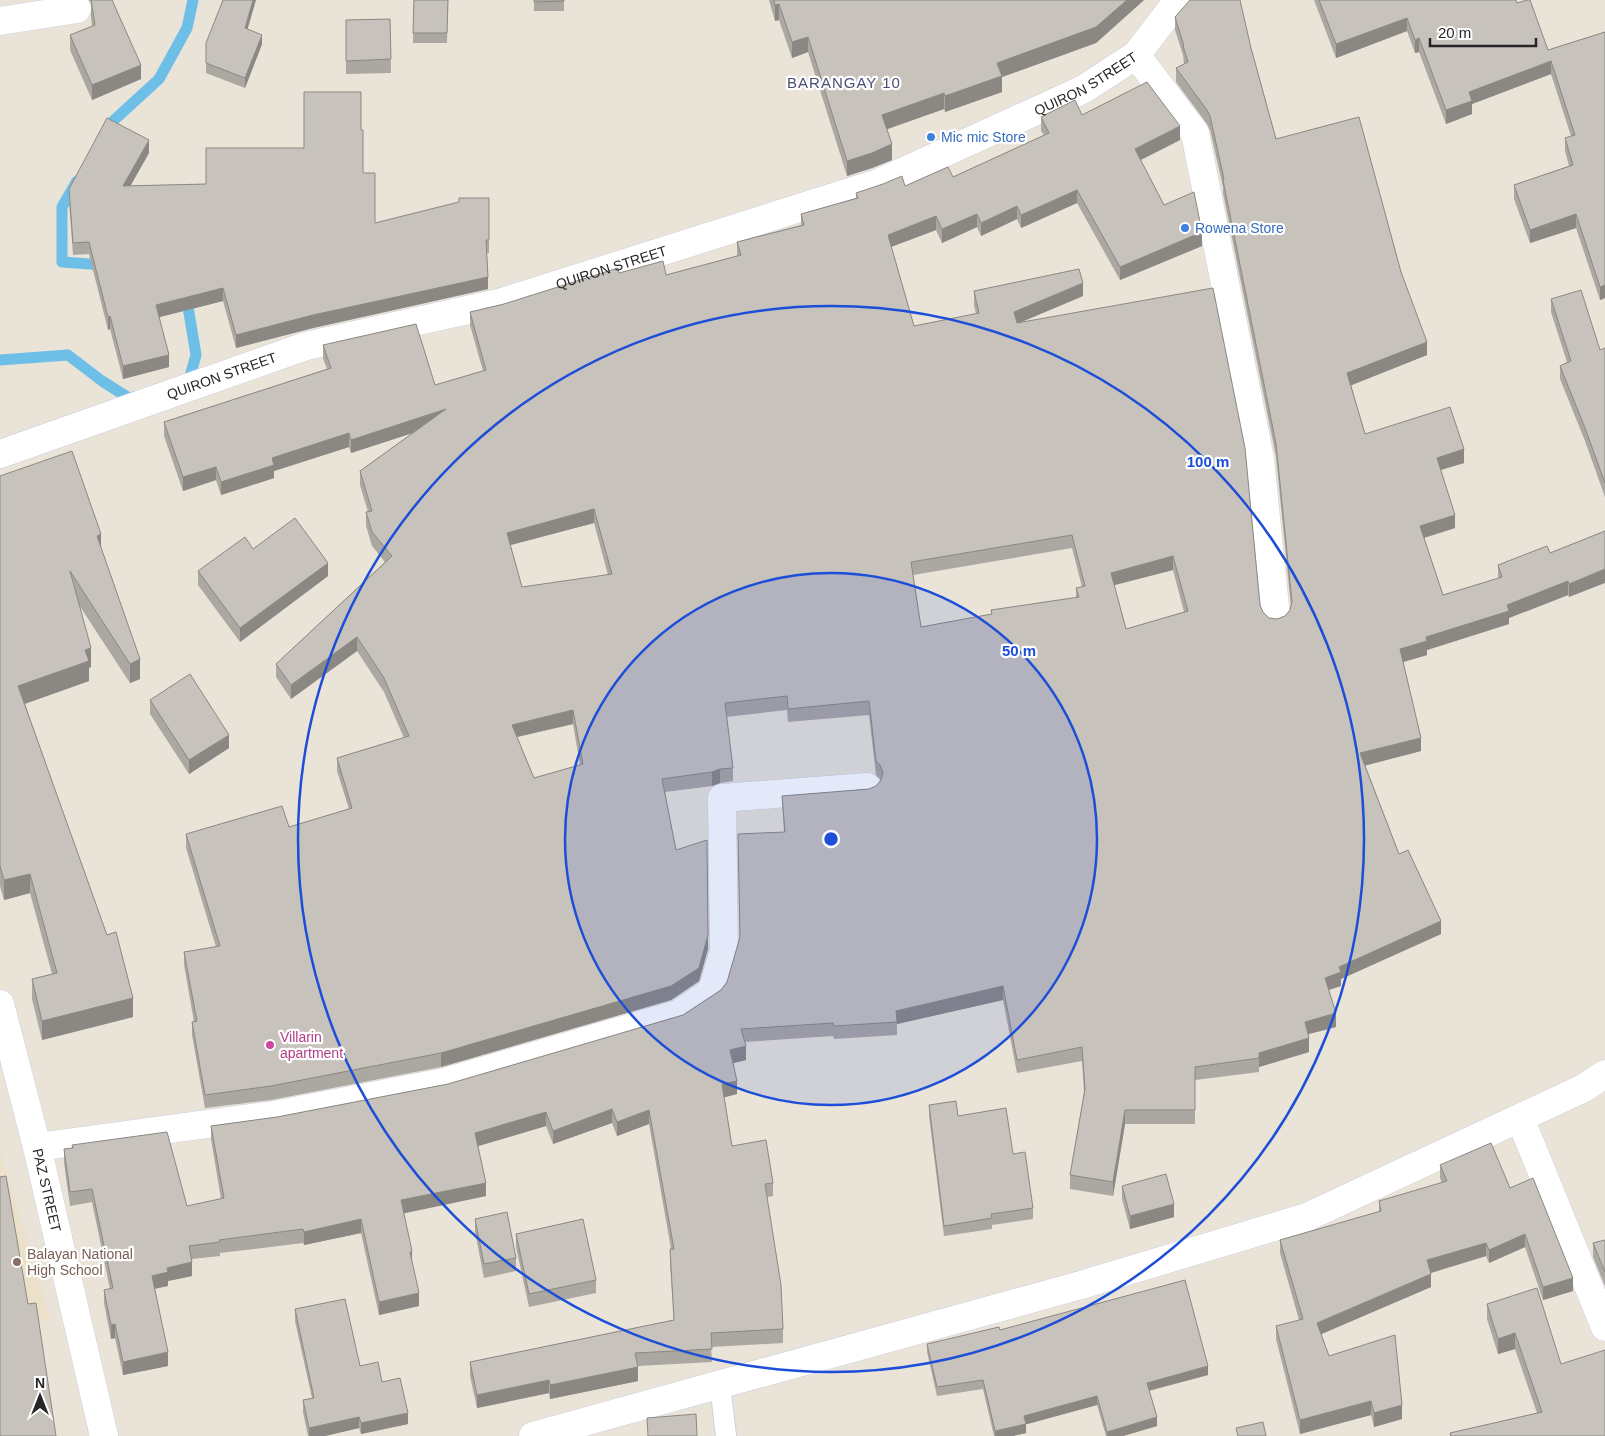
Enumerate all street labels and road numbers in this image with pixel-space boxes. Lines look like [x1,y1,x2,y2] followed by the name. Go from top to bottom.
[1032,48,1140,119] street label: QUIRON STREET
[554,242,669,292] street label: QUIRON STREET
[165,349,279,403] street label: QUIRON STREET
[30,1147,65,1234] street label: PAZ STREET

